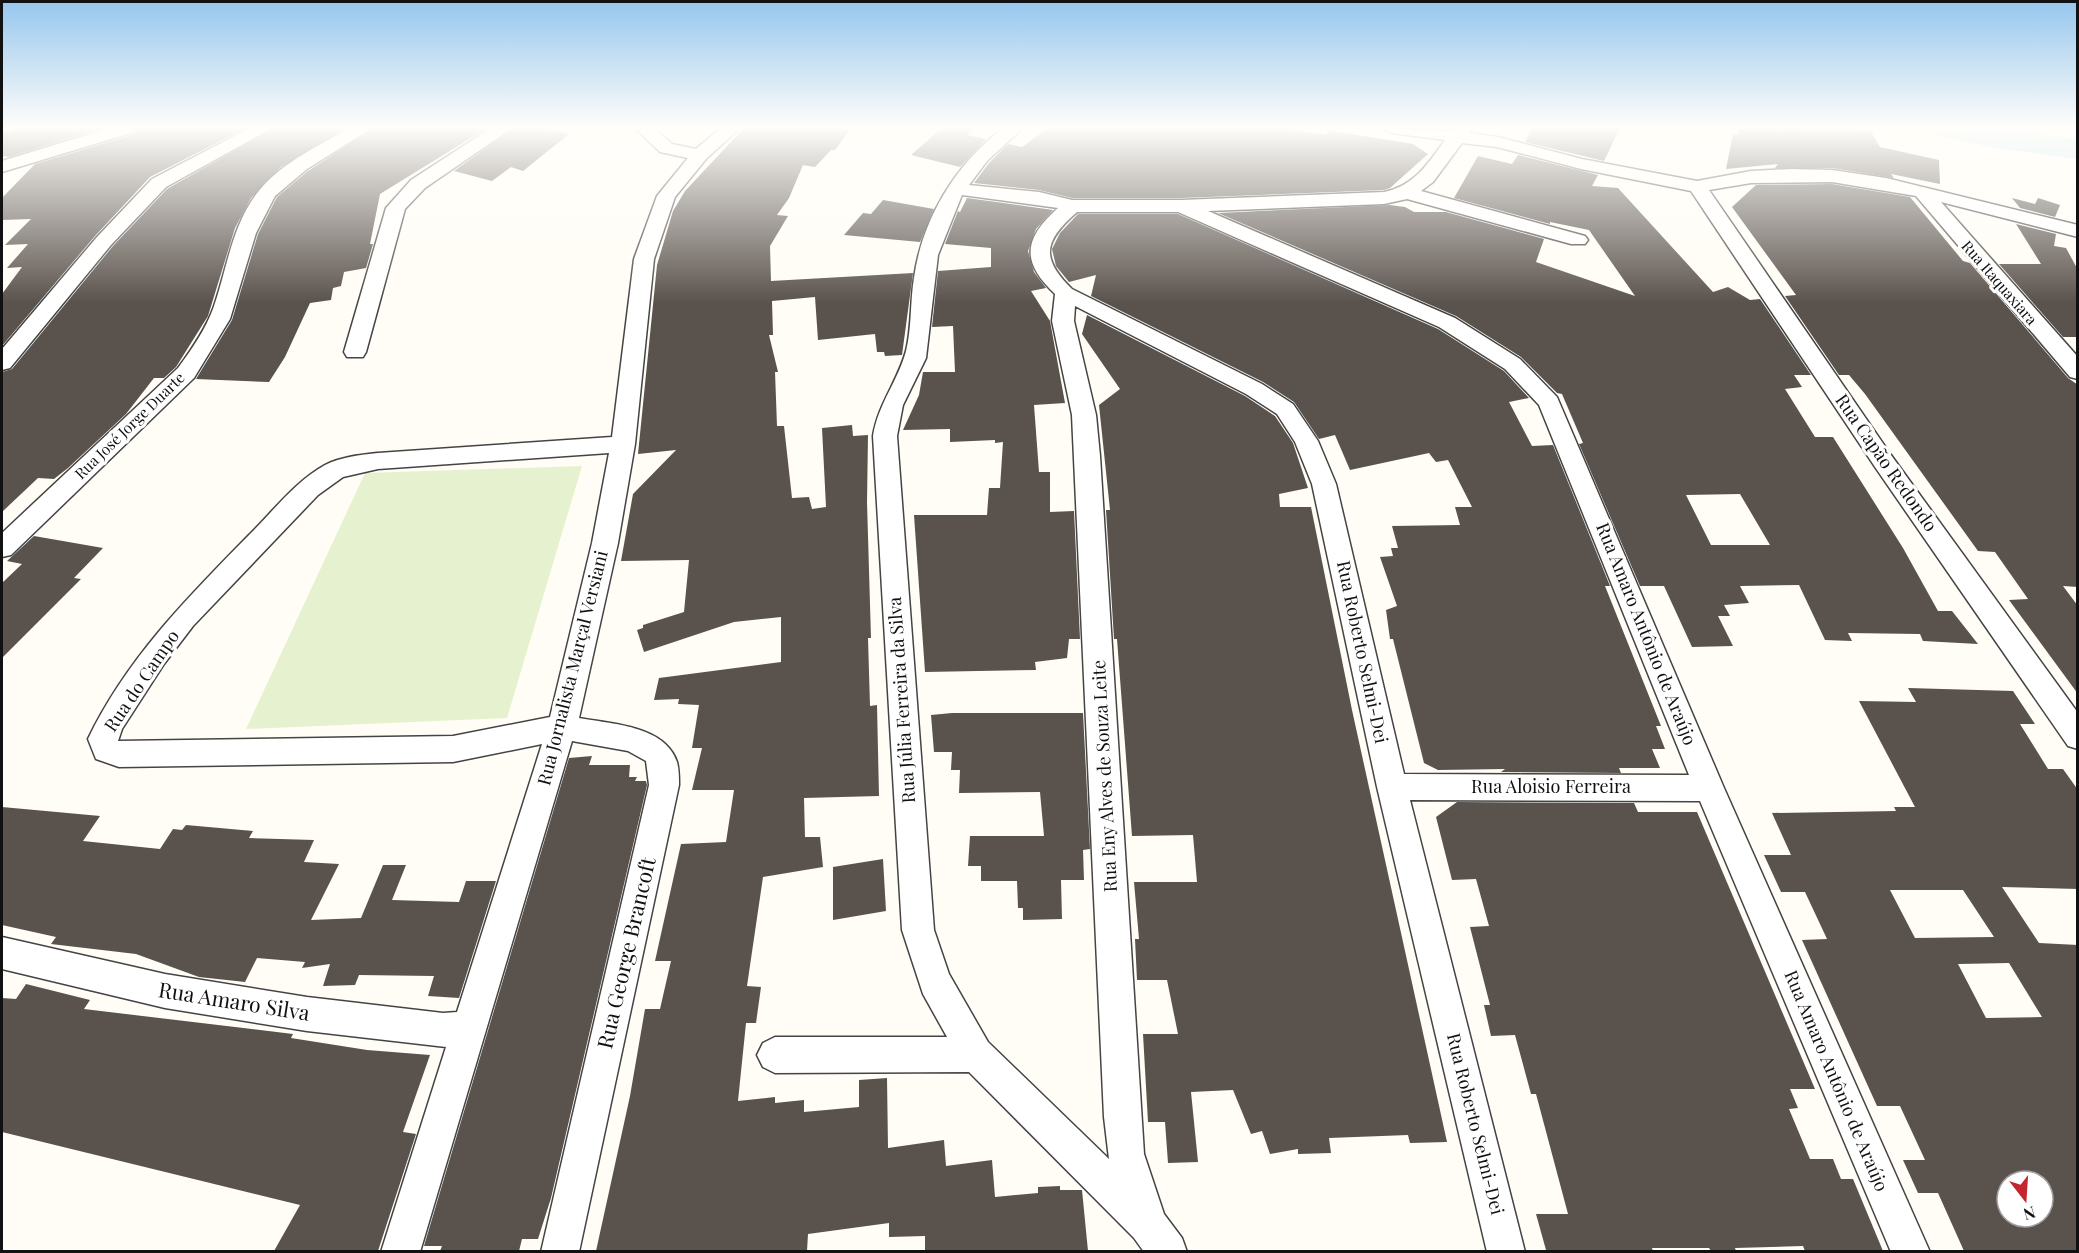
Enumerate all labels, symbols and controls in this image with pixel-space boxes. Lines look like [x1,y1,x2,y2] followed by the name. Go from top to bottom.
[1958,236,2042,329] street label: Rua Itaquaxiara
[70,368,189,483] street label: Rua José Jorge Duarte
[1830,389,1943,536] street label: Rua Capão Redondo
[1591,519,1703,749] street label: Rua Amaro Antônio de Araújo
[531,548,613,788] street label: Rua Jornalista Marçal Versiani
[1332,558,1394,745] street label: Rua Roberto Selmi-Dei
[882,596,920,804] street label: Rua Júlia Ferreira da Silva
[98,625,184,736] street label: Rua do Campo
[1086,659,1122,893] street label: Rua Eny Alves de Souza Leite
[1471,774,1631,798] street label: Rua Aloisio Ferreira
[589,854,661,1051] street label: Rua George Brancoft
[1779,966,1895,1195] street label: Rua Amaro Antônio de Araújo
[157,974,312,1026] street label: Rua Amaro Silva
[1442,1031,1510,1217] street label: Rua Roberto Selmi-Dei
[1995,1169,2055,1229] north arrow
[2021,1202,2038,1226] text: N

